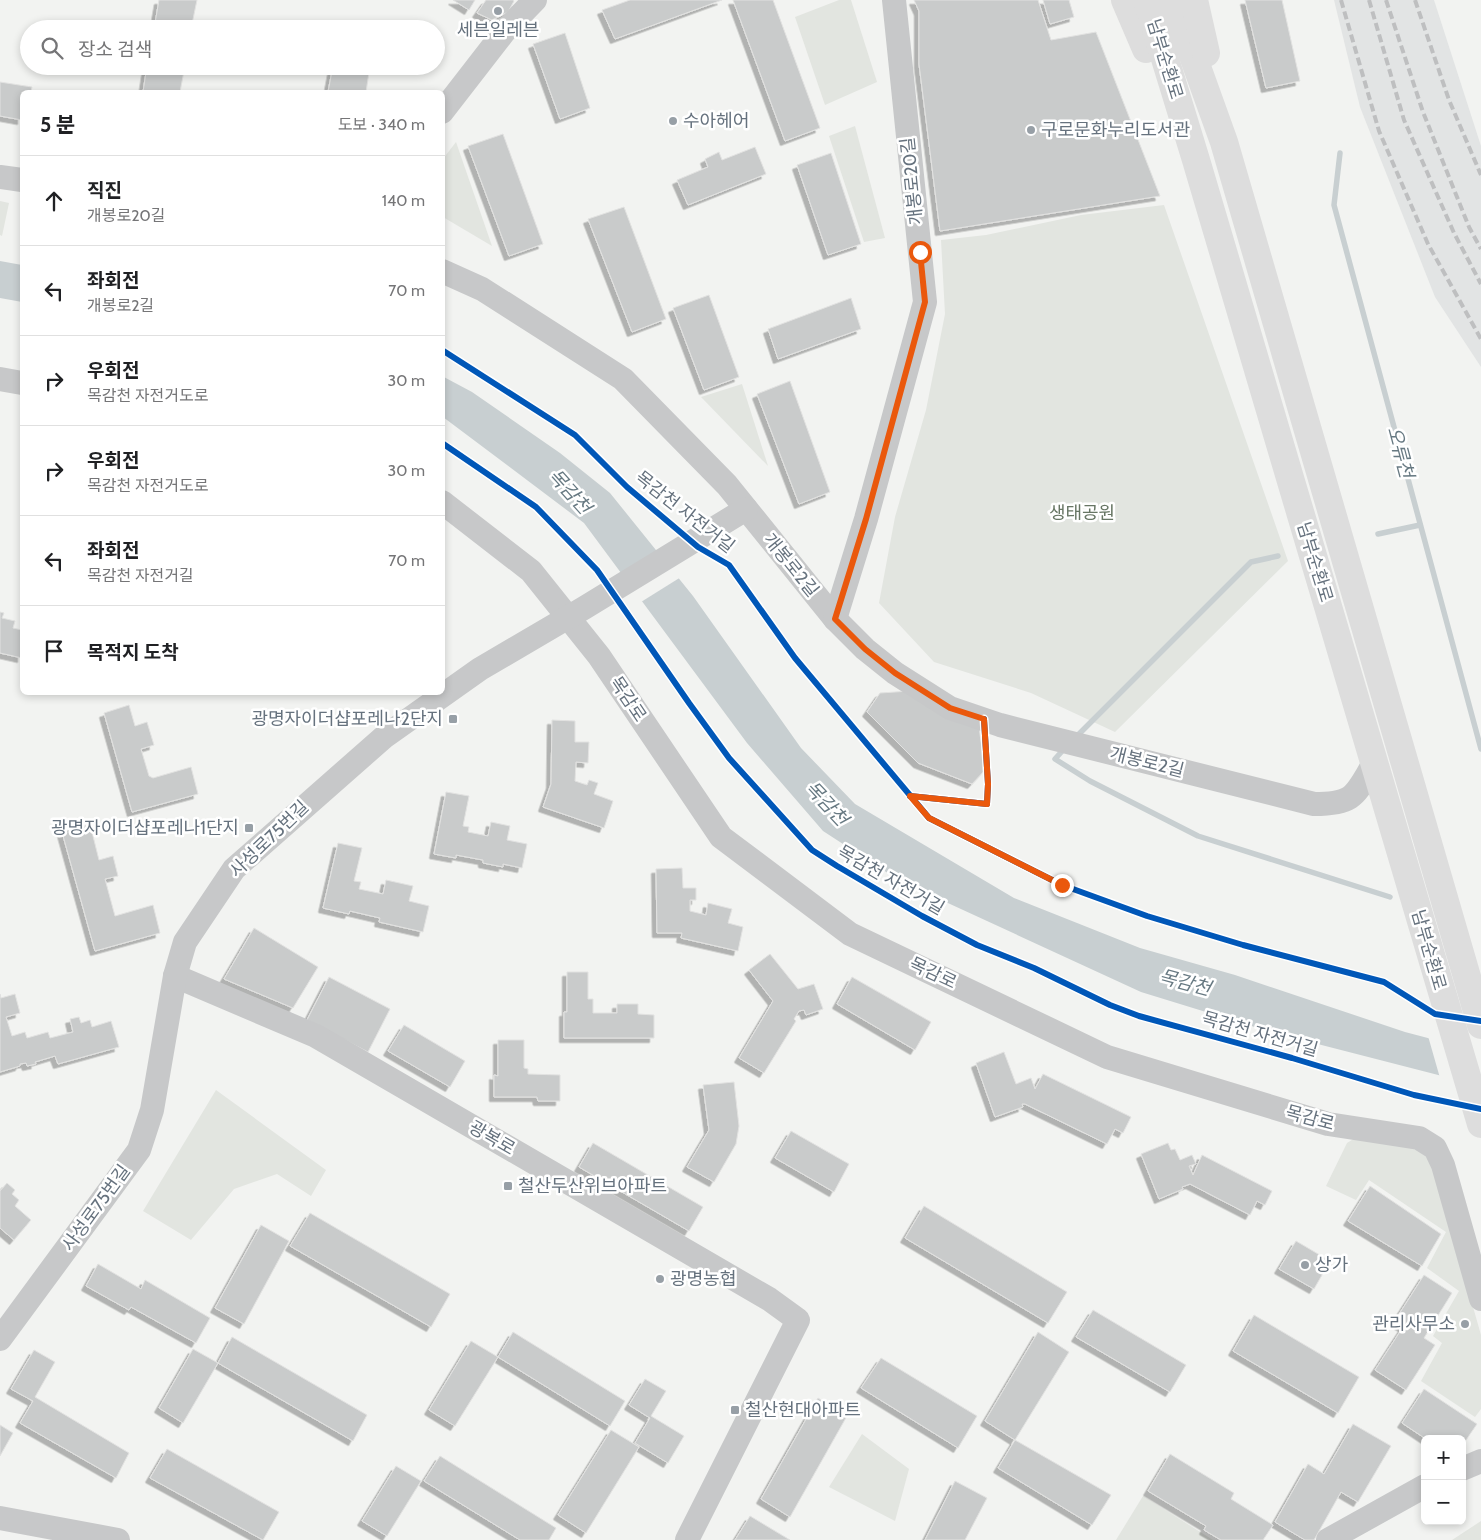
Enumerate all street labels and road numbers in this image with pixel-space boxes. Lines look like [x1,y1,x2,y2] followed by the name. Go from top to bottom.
[1142,16,1188,102] street label: 남부순환로
[896,136,928,226] street label: 개봉로20길
[631,466,739,558] street label: 목감천 자전거길
[1292,519,1338,605] street label: 남부순환로
[759,529,823,601] street label: 개봉로2길
[605,672,651,726] street label: 목감로
[1108,742,1186,782] street label: 개봉로2길
[225,796,313,882] street label: 사성로75번길
[834,840,948,920] street label: 목감천 자전거길
[1407,907,1451,993] street label: 남부순환로
[906,953,960,993] street label: 목감로
[1199,1007,1321,1061] street label: 목감천 자전거길
[1283,1101,1337,1135] street label: 목감로
[465,1116,519,1160] street label: 광복로
[57,1160,135,1256] street label: 사성로75번길

